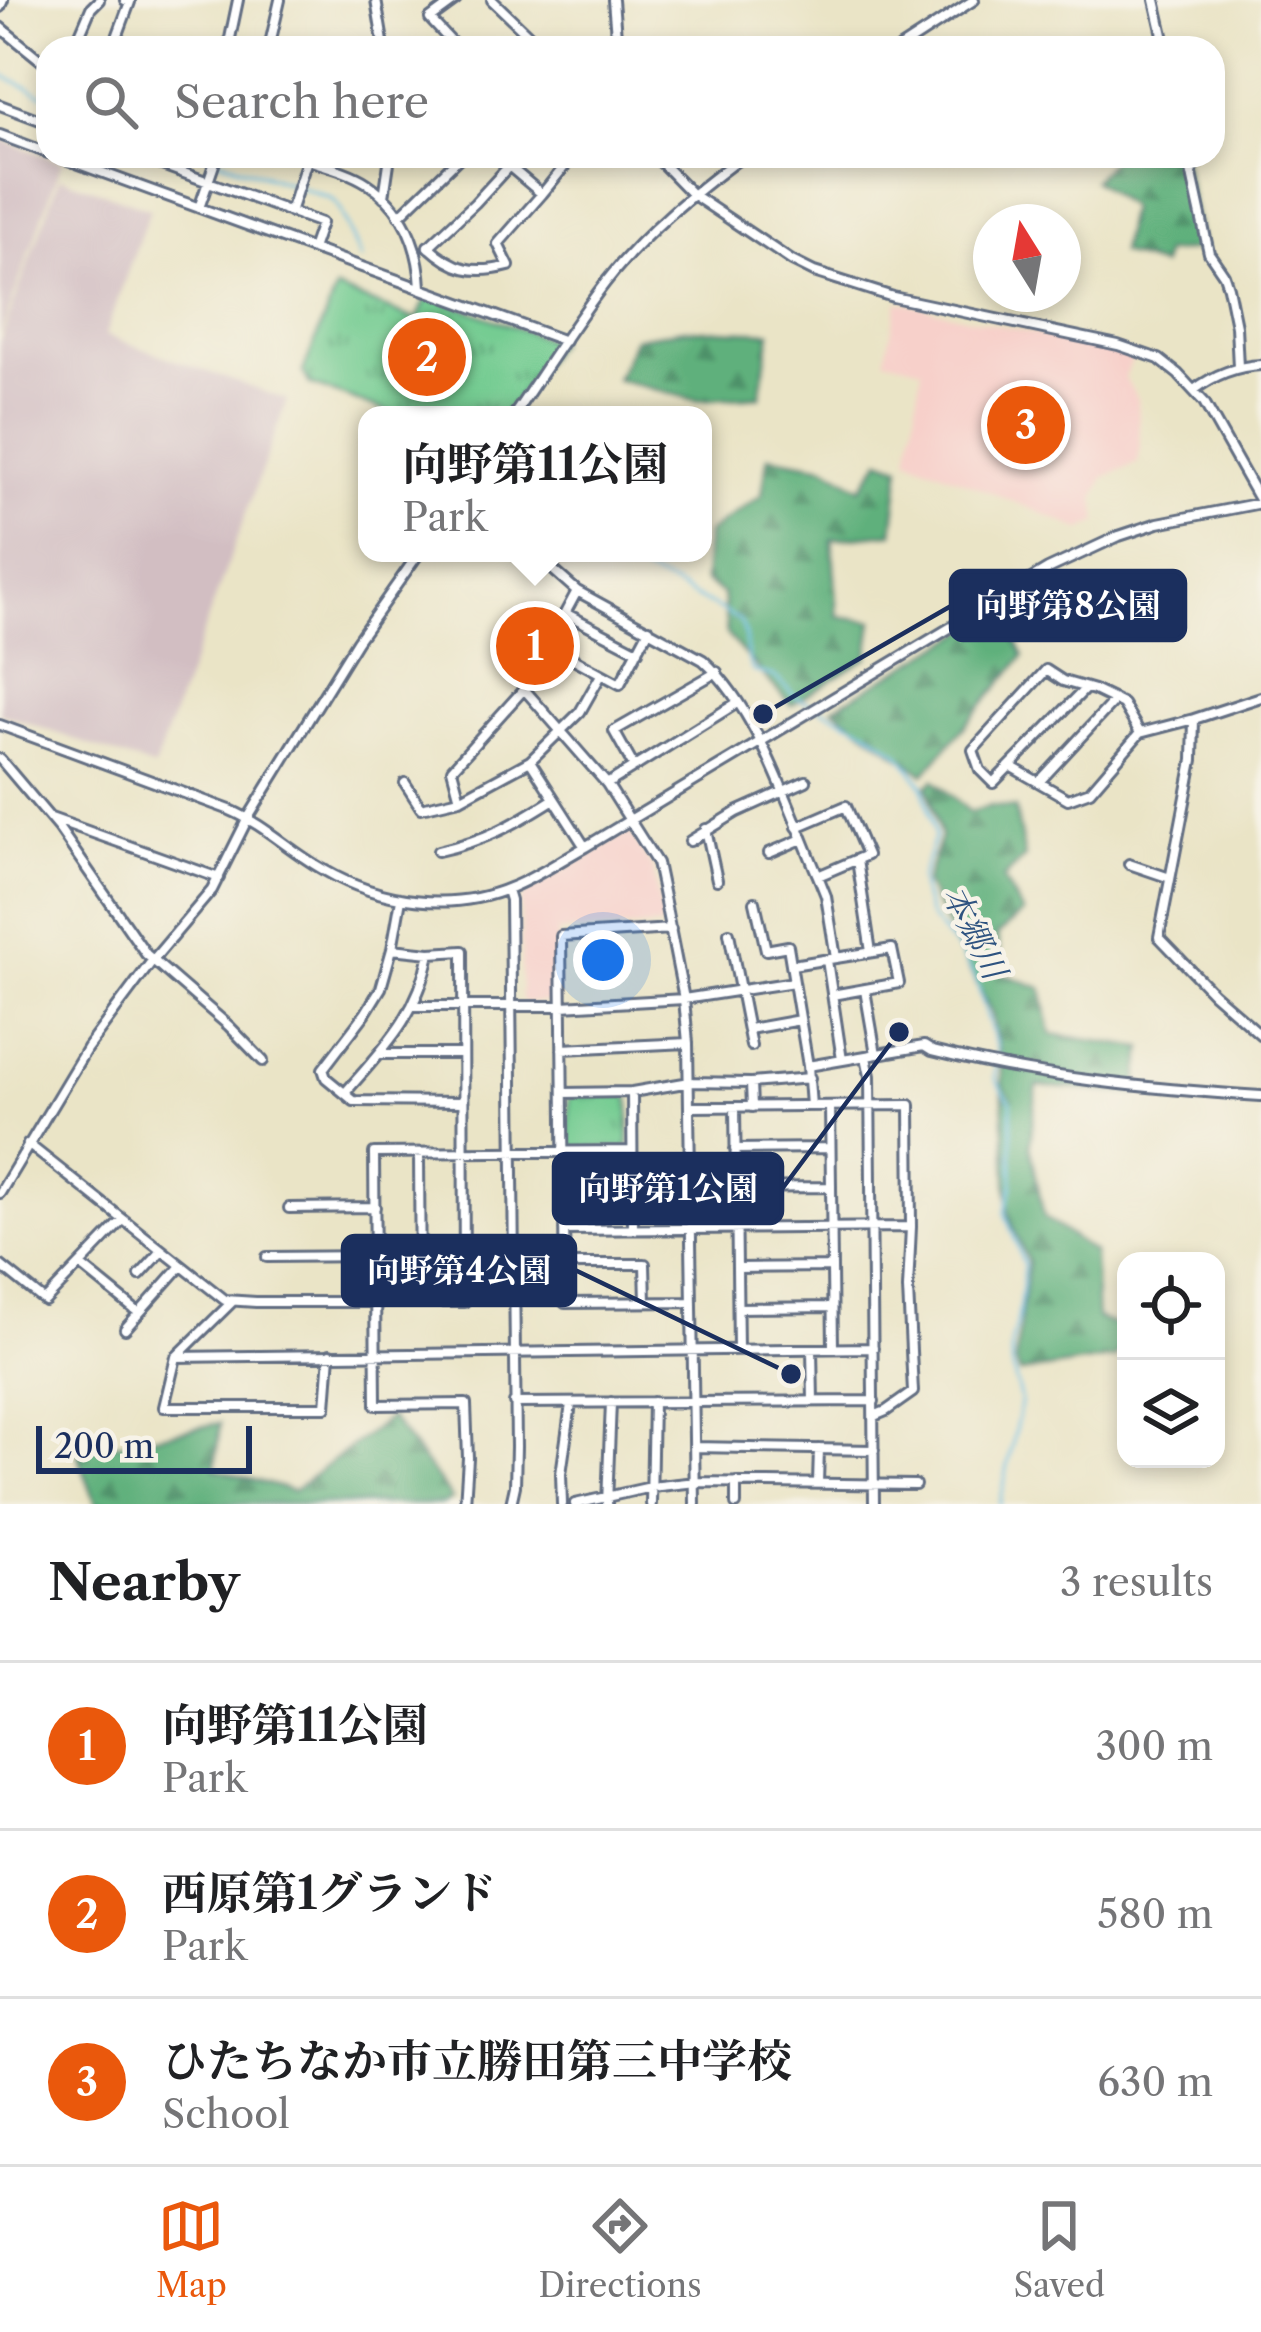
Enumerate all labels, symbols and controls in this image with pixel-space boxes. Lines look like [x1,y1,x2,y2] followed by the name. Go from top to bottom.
[36,36,1225,168] search box
[78,69,144,135] icon: search
[174,74,429,130] text: Search here
[973,204,1081,312] north arrow
[388,312,466,402] pin: 2
[987,380,1065,470] pin: 3
[358,406,712,562] popup
[402,436,668,492] text: 向野第11公園
[402,493,487,541] text: Park
[951,571,1185,640] callout: 向野第8公園
[975,585,1161,626] text: 向野第8公園
[496,601,574,691] pin: 1
[934,879,1017,988] water label: 本郷川
[573,930,633,990] your location
[554,1154,782,1223] callout: 向野第1公園
[578,1168,758,1209] text: 向野第1公園
[343,1236,575,1305] callout: 向野第4公園
[367,1250,551,1291] text: 向野第4公園
[1117,1252,1225,1468] map controls
[1117,1252,1225,1360] button: locate
[1117,1360,1225,1468] button: layers
[36,1420,252,1473] scale bar
[54,1426,154,1467] text: 200 m
[48,1551,240,1613] text: Nearby
[1060,1558,1213,1606] text: 3 results
[162,1697,428,1753] text: 向野第11公園
[78,1722,96,1770] text: 1
[1095,1722,1213,1770] text: 300 m
[162,1754,247,1802] text: Park
[162,1865,497,1921] text: 西原第1グランド
[75,1890,99,1938] text: 2
[1097,1890,1213,1938] text: 580 m
[162,1922,247,1970] text: Park
[162,2033,792,2089] text: ひたちなか市立勝田第三中学校
[76,2058,98,2106] text: 3
[1097,2058,1213,2106] text: 630 m
[162,2090,290,2138] text: School
[156,2193,227,2306] tab: Map
[539,2193,702,2306] tab: Directions
[1013,2193,1105,2306] tab: Saved

